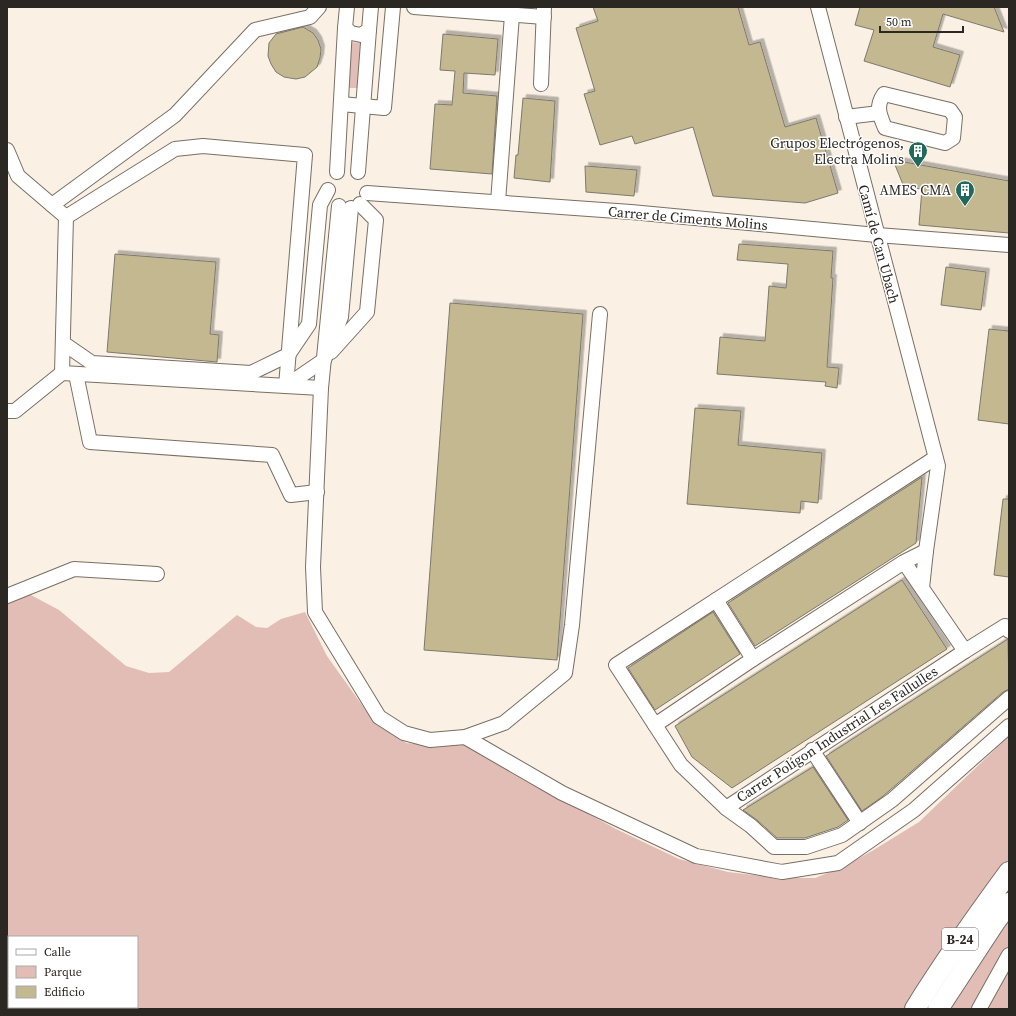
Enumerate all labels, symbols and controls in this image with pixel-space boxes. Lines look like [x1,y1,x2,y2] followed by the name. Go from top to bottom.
[880,8,963,34] scale bar
[886,14,912,30] text: 50 m
[770,133,904,169] place label: Grupos Electrógenos, Electra Molins
[907,140,929,168] building icon: Grupos Electrógenos, Electra Molins
[954,179,976,207] building icon: AMES CMA
[880,180,952,200] place label: AMES CMA
[854,182,904,306] street label: Camí de Can Ubach
[607,201,769,235] street label: Carrer de Ciments Molins
[732,661,942,807] street label: Carrer Polígon Industrial Les Fallulles
[942,928,978,950] road number: B-24
[8,936,138,1008] legend
[44,944,71,960] text: Calle
[44,964,82,980] text: Parque
[44,984,85,1000] text: Edificio

